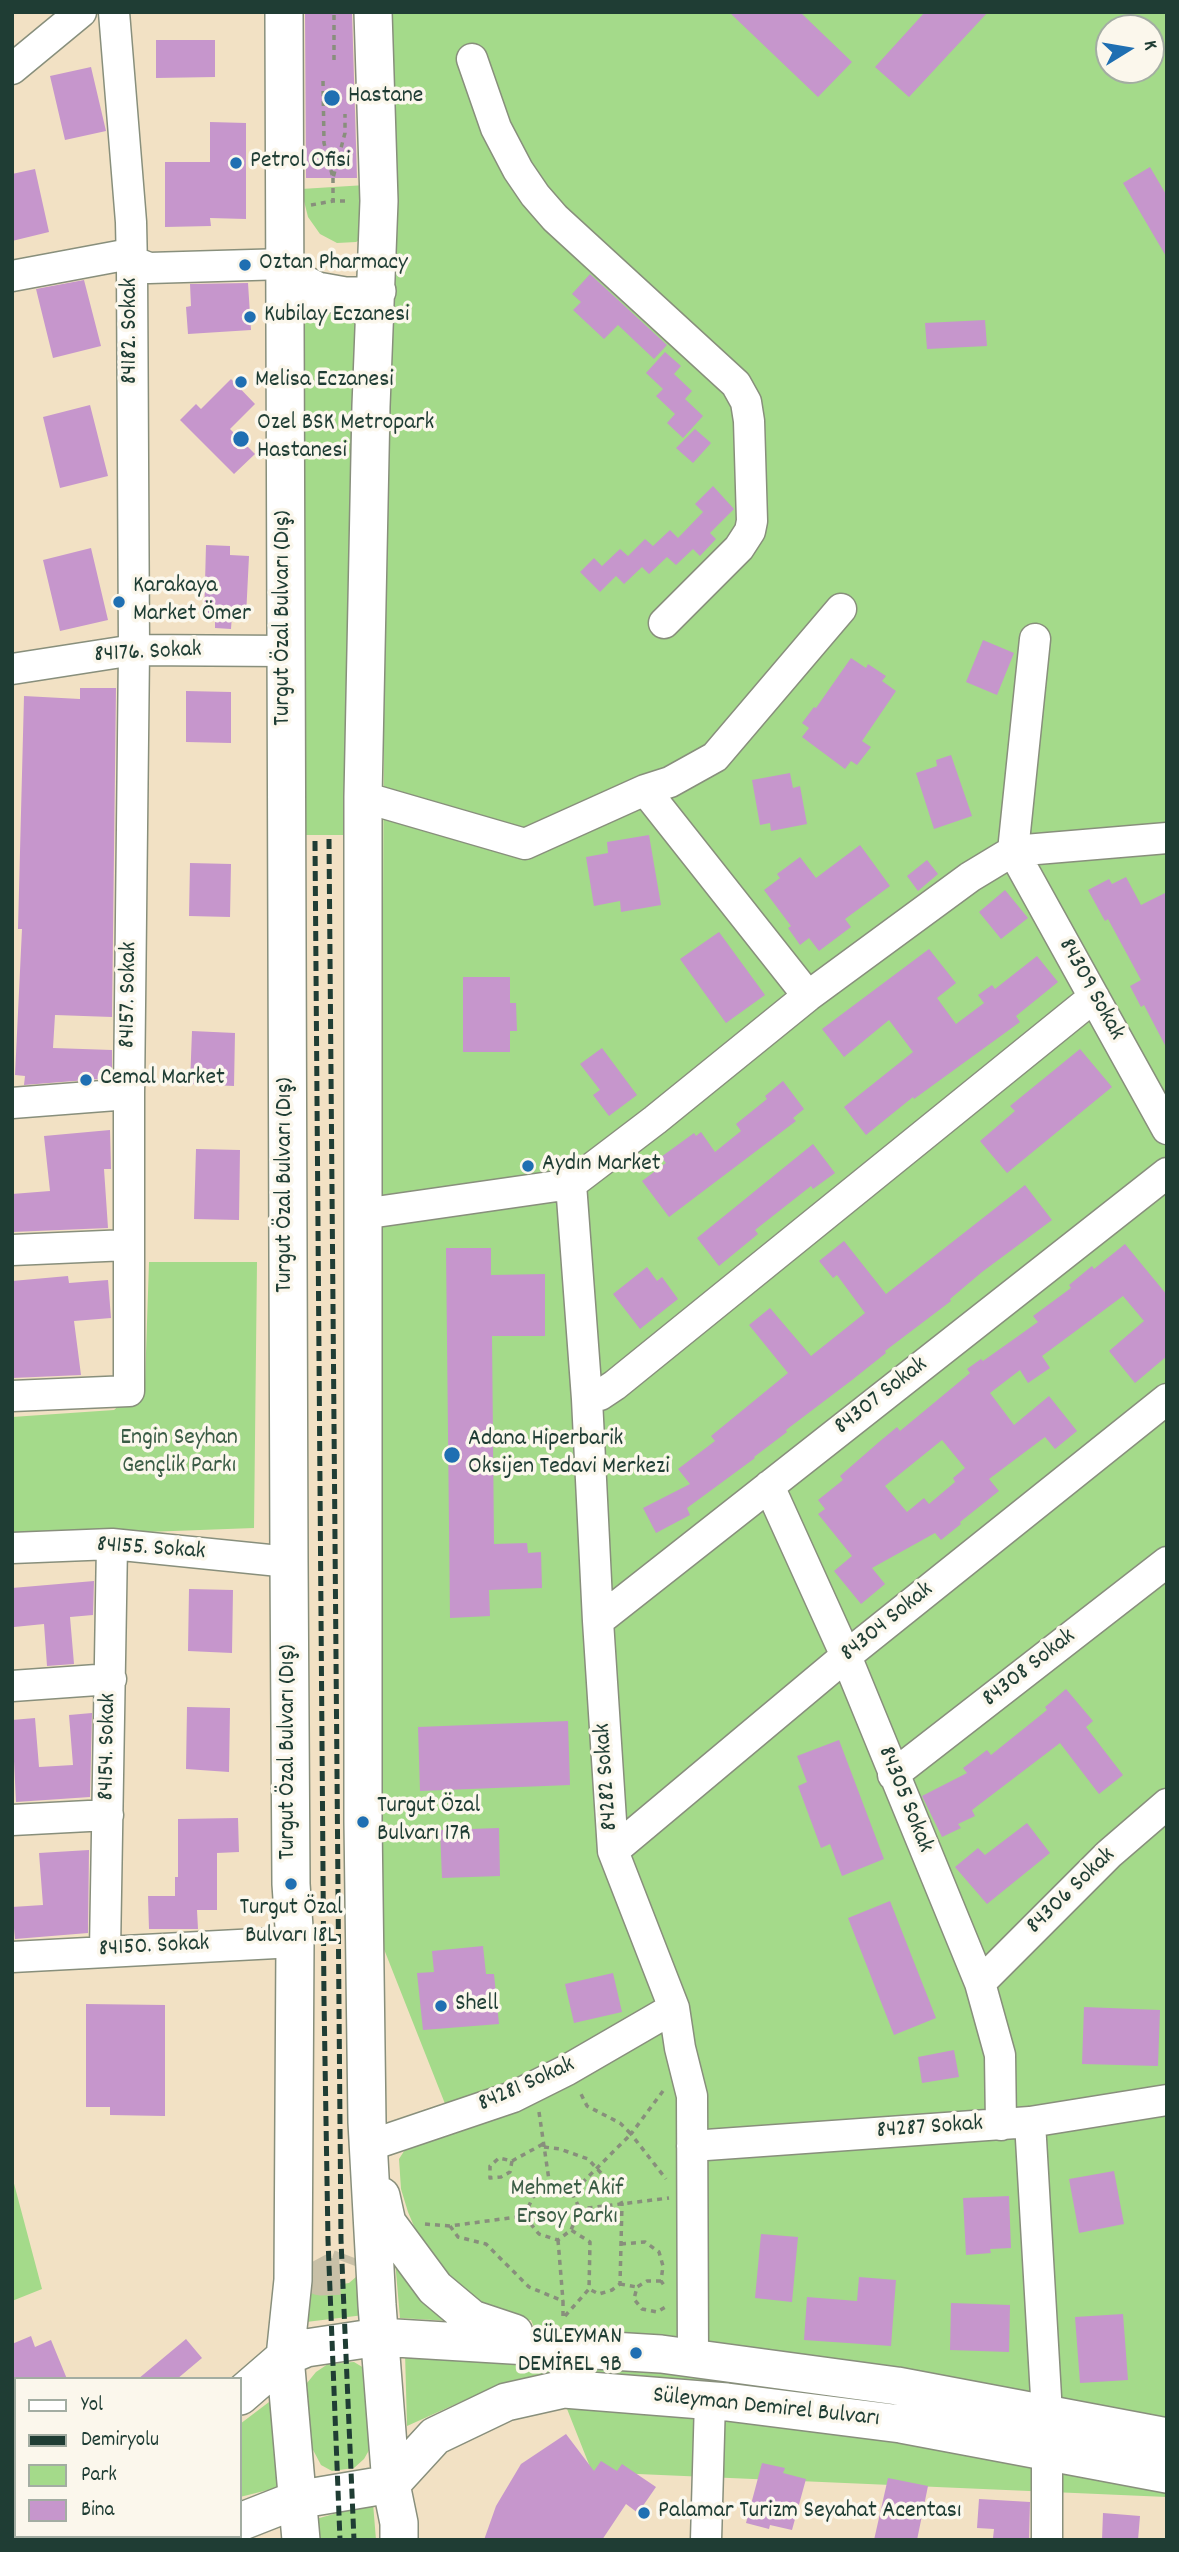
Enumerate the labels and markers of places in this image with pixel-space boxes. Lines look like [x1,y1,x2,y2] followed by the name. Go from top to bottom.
[348,84,423,112] place label: Hastane
[322,88,342,108] marker: Hastane
[250,149,350,177] place label: Petrol Ofisi
[228,155,244,171] marker: Petrol Ofisi
[259,251,408,279] place label: Oztan Pharmacy
[237,257,253,273] marker: Oztan Pharmacy
[264,303,409,331] place label: Kubilay Eczanesi
[242,309,258,325] marker: Kubilay Eczanesi
[255,368,394,396] place label: Melisa Eczanesi
[233,374,249,390] marker: Melisa Eczanesi
[257,411,434,467] place label: Ozel BSK Metropark Hastanesi
[231,429,251,449] marker: Ozel BSK Metropark Hastanesi
[133,574,251,630] place label: Karakaya Market Ömer
[111,594,127,610] marker: Karakaya Market Ömer
[100,1066,225,1094] place label: Cemal Market
[78,1072,94,1088] marker: Cemal Market
[542,1152,661,1180] place label: Aydın Market
[520,1158,536,1174] marker: Aydın Market
[468,1427,670,1483] place label: Adana Hiperbarik Oksijen Tedavi Merkezi
[442,1445,462,1465] marker: Adana Hiperbarik Oksijen Tedavi Merkezi
[377,1794,480,1850] place label: Turgut Özal Bulvarı 17R
[355,1814,371,1830] marker: Turgut Özal Bulvarı 17R
[283,1876,299,1892] marker: Turgut Özal Bulvarı 18L
[239,1896,343,1952] place label: Turgut Özal Bulvarı 18L
[455,1992,499,2020] place label: Shell
[433,1998,449,2014] marker: Shell
[518,2325,622,2381] place label: SÜLEYMAN DEMİREL 9B
[628,2345,644,2361] marker: SÜLEYMAN DEMİREL 9B
[658,2499,961,2527] place label: Palamar Turizm Seyahat Acentası
[636,2505,652,2521] marker: Palamar Turizm Seyahat Acentası

